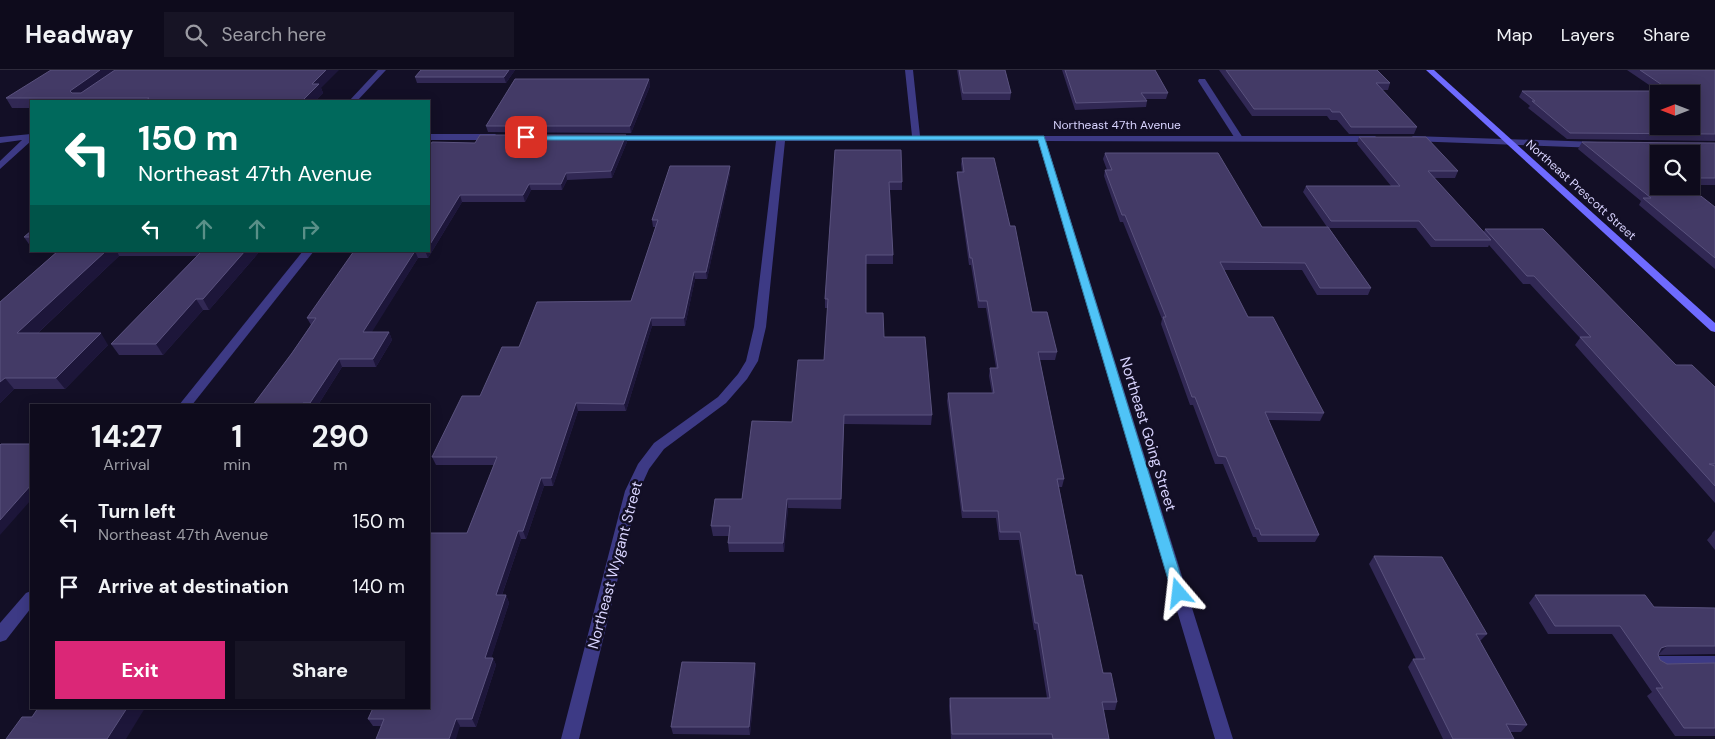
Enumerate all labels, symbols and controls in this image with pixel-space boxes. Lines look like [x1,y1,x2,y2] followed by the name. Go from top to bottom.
[164,12,514,57] search box
[25,19,134,50] text: Headway
[182,21,210,49] icon: search
[222,22,326,47] text: Search here
[1497,23,1533,47] text: Map
[1561,23,1615,47] text: Layers
[1643,23,1690,47] text: Share
[1650,85,1700,135] north arrow
[1650,85,1700,195] map controls
[138,115,238,161] text: 150 m
[505,116,547,158] pin
[1053,117,1181,133] street label: Northeast 47th Avenue
[55,120,120,185] icon: left
[512,123,540,151] icon: arrive
[1523,136,1640,244] street label: Northeast Prescott Street
[1650,145,1700,195] button: search
[138,159,372,188] text: Northeast 47th Avenue
[137,215,165,243] icon: left
[190,215,218,243] icon: ahead
[243,215,271,243] icon: ahead
[296,215,324,243] icon: right
[1115,354,1181,514] street label: Northeast Going Street
[91,417,162,456] text: 14:27
[231,417,242,456] text: 1
[312,417,369,456] text: 290
[103,454,150,475] text: Arrival
[223,454,251,475] text: min
[333,454,347,475] text: m
[583,479,647,651] street label: Northeast Wygant Street
[98,499,176,524] text: Turn left
[55,508,83,536] icon: left
[353,509,405,534] text: 150 m
[98,524,268,545] text: Northeast 47th Avenue
[1152,566,1204,618] position arrow
[55,573,83,601] icon: arrive
[98,574,289,599] text: Arrive at destination
[353,574,405,599] text: 140 m
[55,641,225,699] button: Exit
[235,641,405,699] button: Share

